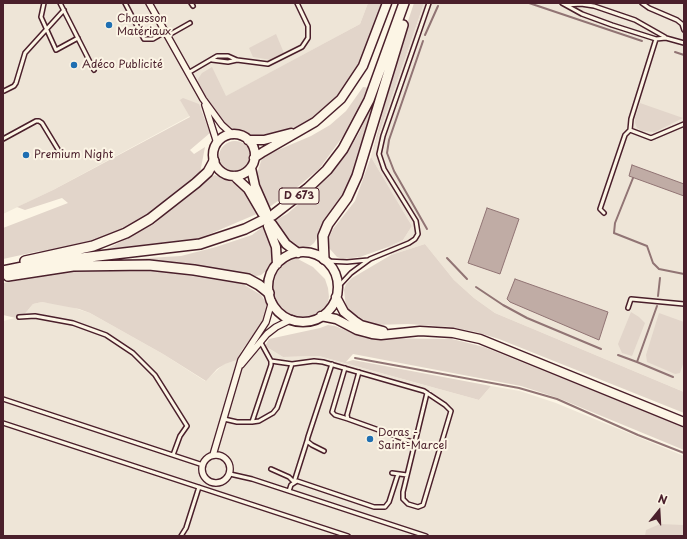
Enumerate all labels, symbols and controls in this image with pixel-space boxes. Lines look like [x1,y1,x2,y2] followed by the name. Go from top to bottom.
[117,12,171,38] place label: Chausson Matériaux
[104,20,114,30] marker: Chausson Matériaux
[82,58,163,72] place label: Adéco Publicité
[69,60,79,70] marker: Adéco Publicité
[34,148,113,162] place label: Premium Night
[21,150,31,160] marker: Premium Night
[279,188,319,204] road number: D 673
[378,426,447,452] place label: Doras - Saint-Marcel
[365,434,375,444] marker: Doras - Saint-Marcel
[656,490,670,509] text: N
[639,491,679,531] north arrow

